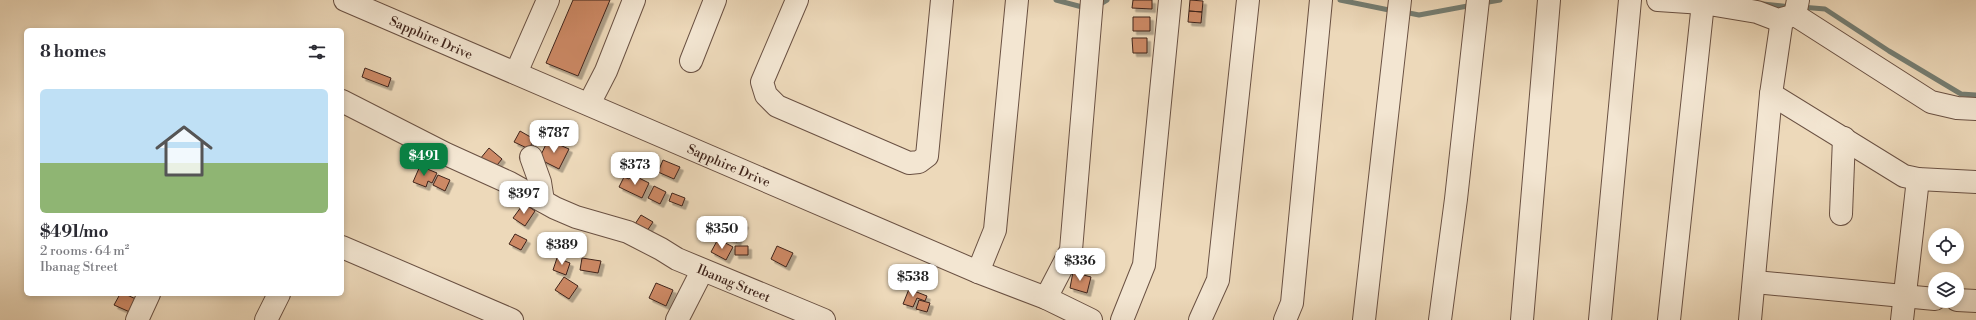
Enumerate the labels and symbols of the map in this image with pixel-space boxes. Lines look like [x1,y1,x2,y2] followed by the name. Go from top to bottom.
[387,13,475,63] street label: Sapphire Drive
[530,120,578,154] pin: $787
[685,141,773,191] street label: Sapphire Drive
[400,143,448,177] pin: $491
[611,152,659,186] pin: $373
[500,181,548,215] pin: $397
[698,216,746,250] pin: $350
[538,232,586,266] pin: $389
[1056,248,1104,282] pin: $336
[694,261,773,306] street label: Ibanag Street
[889,264,937,298] pin: $538

